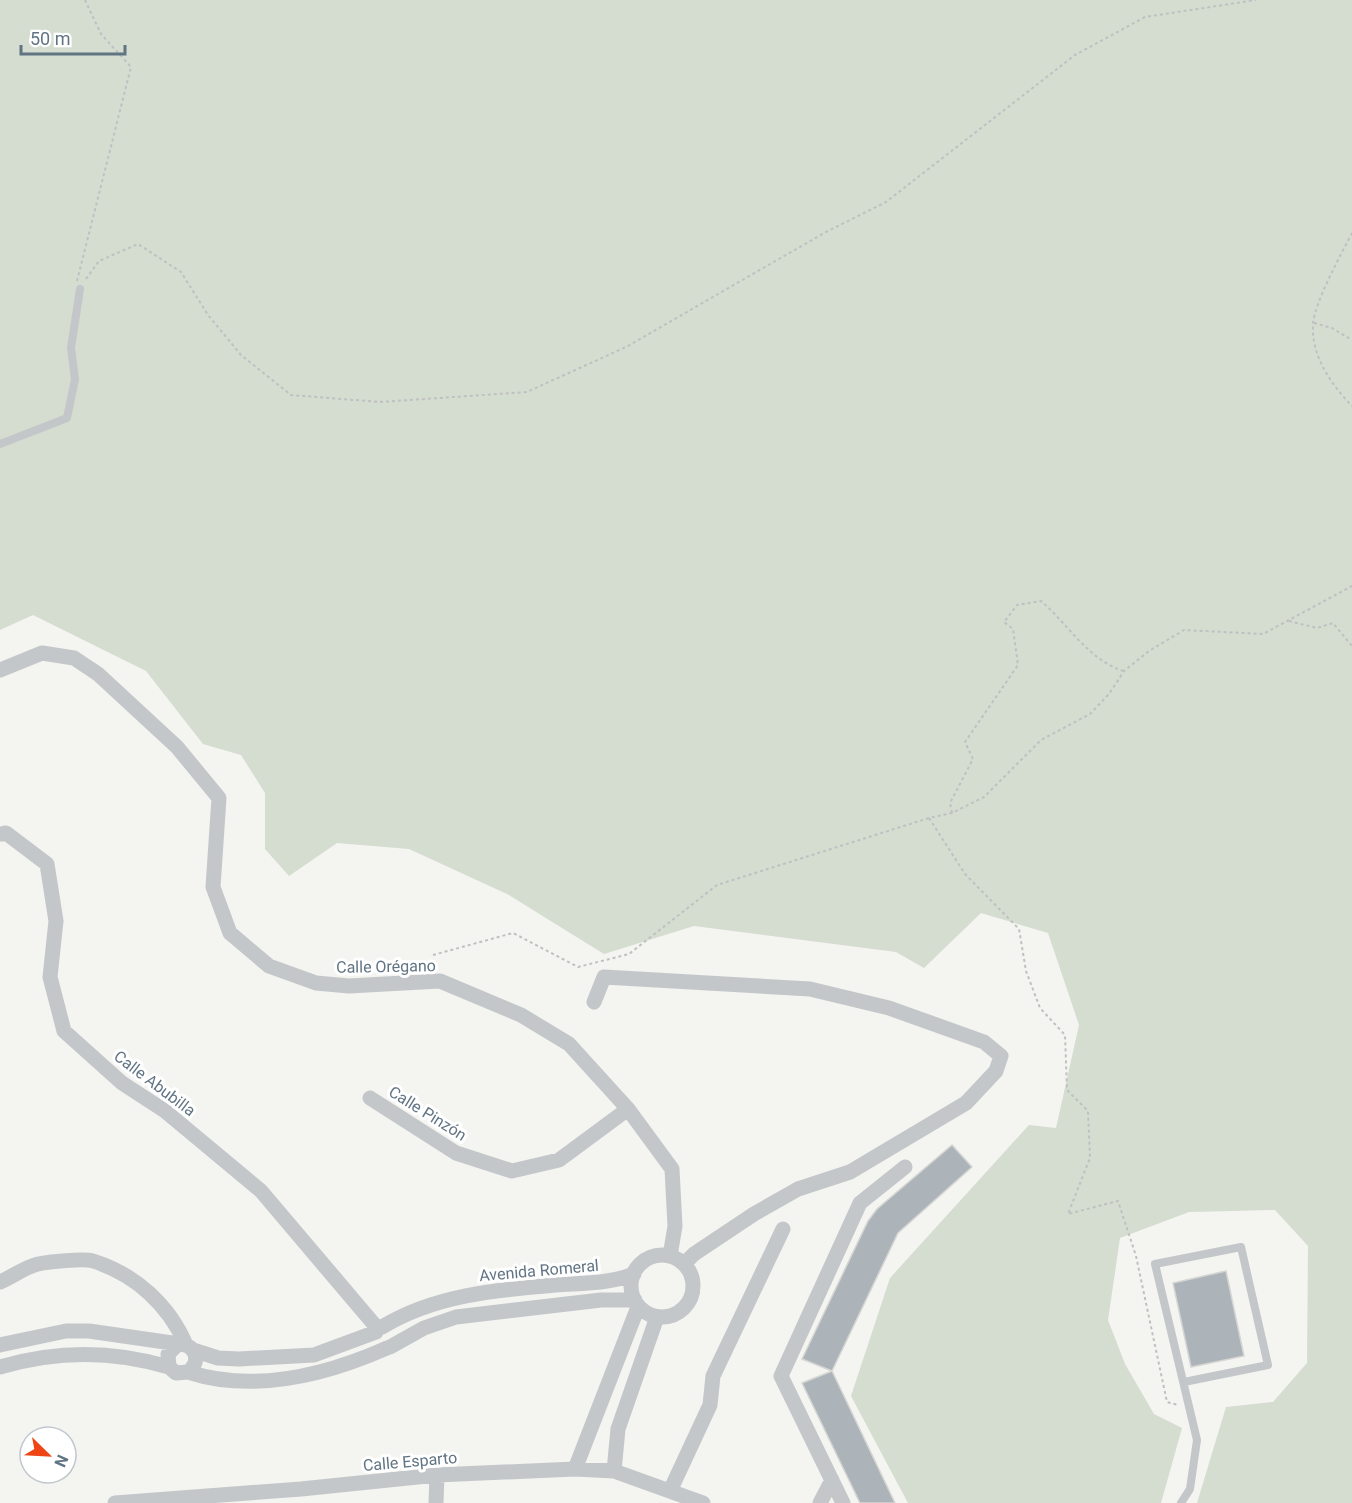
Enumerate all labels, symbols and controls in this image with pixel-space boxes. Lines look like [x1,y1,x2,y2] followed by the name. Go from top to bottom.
[21,18,124,56] scale bar
[30,28,70,49] text: 50 m
[336,956,436,977] street label: Calle Orégano
[110,1047,199,1120] street label: Calle Abubilla
[385,1082,470,1145] street label: Calle Pinzón
[479,1256,600,1285] street label: Avenida Romeral
[18,1425,78,1485] north arrow
[362,1448,458,1475] street label: Calle Esparto
[50,1452,72,1470] text: N

